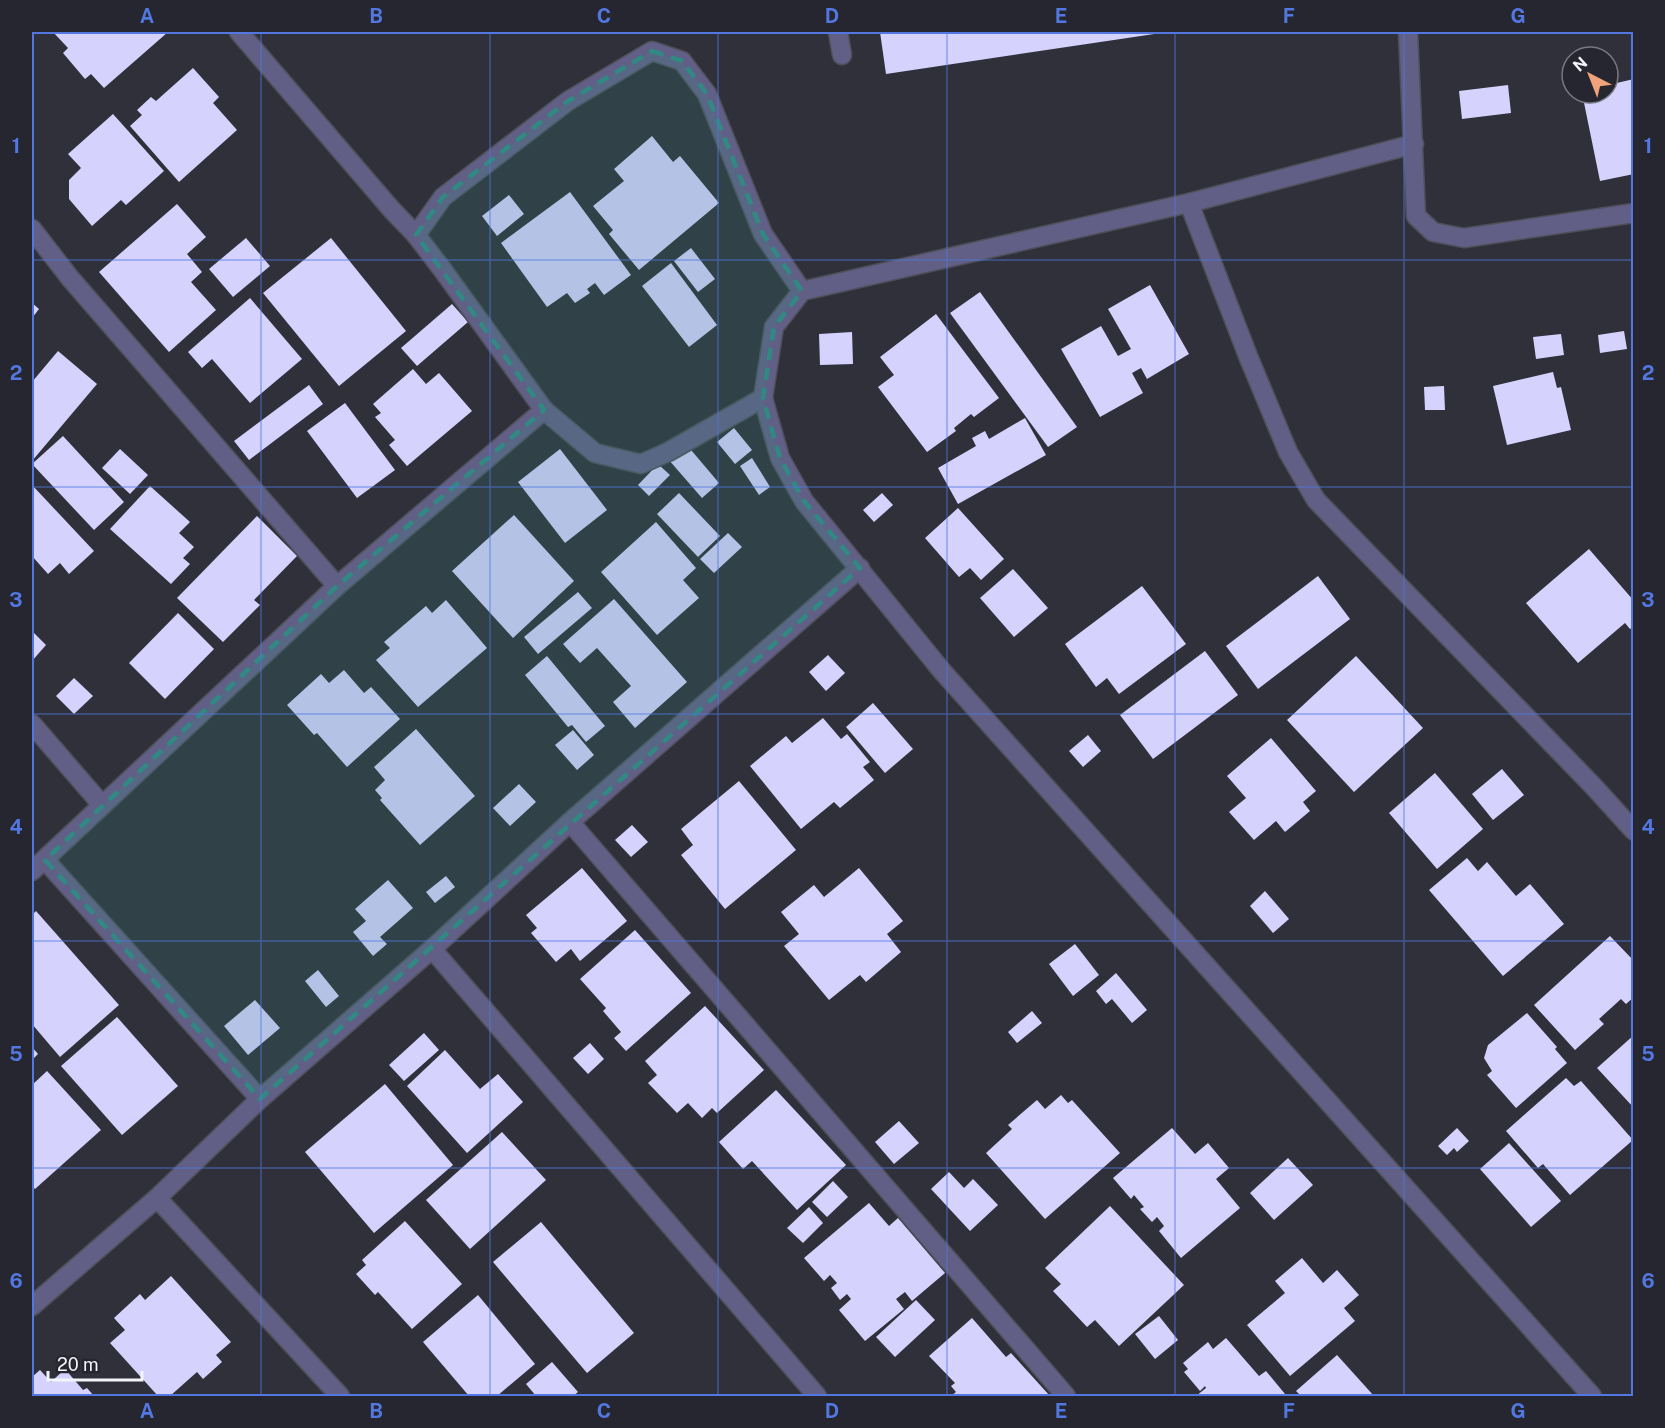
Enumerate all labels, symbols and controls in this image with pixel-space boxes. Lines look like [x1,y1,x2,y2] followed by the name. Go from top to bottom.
[140,4,154,28] text: A
[369,4,383,28] text: B
[597,4,611,28] text: C
[825,4,839,28] text: D
[1055,4,1067,28] text: E
[1283,4,1295,28] text: F
[1510,4,1526,28] text: G
[1560,45,1620,105] north arrow
[1569,53,1591,75] text: N
[12,134,20,158] text: 1
[1644,134,1652,158] text: 1
[10,361,22,385] text: 2
[1642,361,1654,385] text: 2
[9,588,23,612] text: 3
[1641,588,1655,612] text: 3
[9,815,23,839] text: 4
[1641,815,1655,839] text: 4
[9,1042,23,1066] text: 5
[1641,1042,1655,1066] text: 5
[9,1269,23,1293] text: 6
[1641,1269,1655,1293] text: 6
[48,1344,142,1382] scale bar
[57,1354,99,1375] text: 20 m
[140,1399,154,1423] text: A
[369,1399,383,1423] text: B
[597,1399,611,1423] text: C
[825,1399,839,1423] text: D
[1055,1399,1067,1423] text: E
[1283,1399,1295,1423] text: F
[1510,1399,1526,1423] text: G

